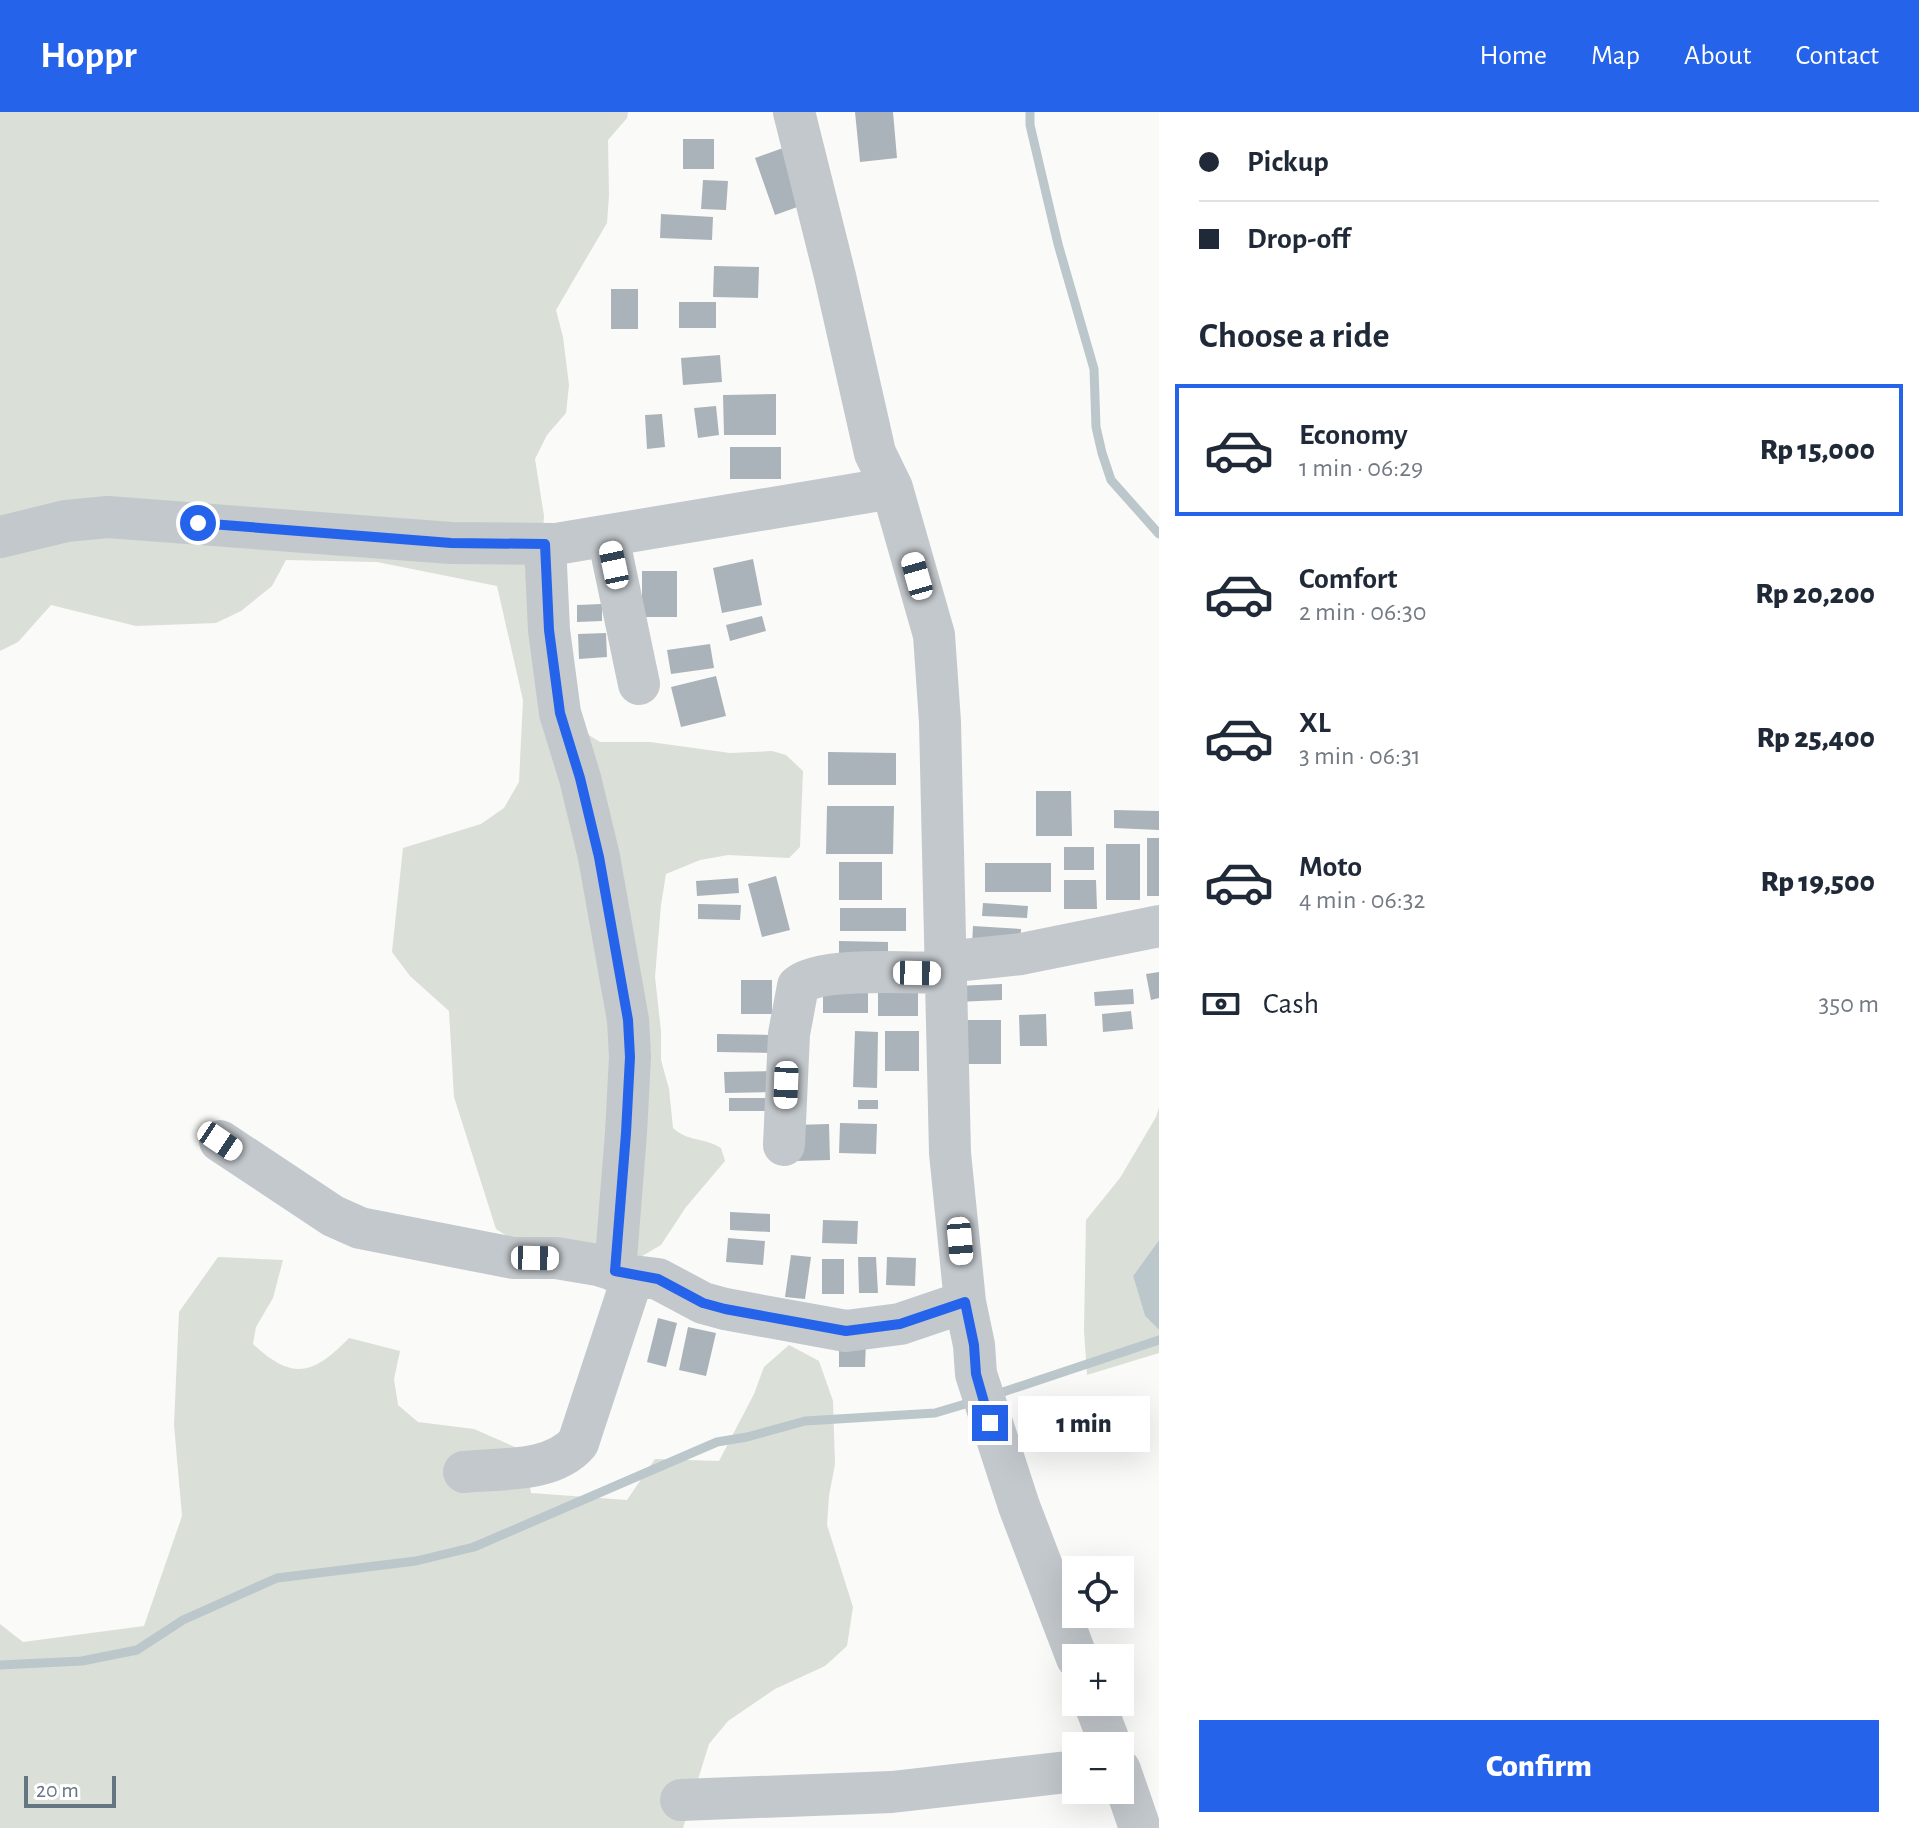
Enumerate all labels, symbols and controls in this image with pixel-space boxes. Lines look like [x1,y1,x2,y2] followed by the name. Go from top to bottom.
[40,37,137,75] text: Hoppr
[1480,42,1547,70] text: Home
[1591,42,1640,70] text: Map
[1684,42,1752,70] text: About
[1796,42,1879,70] text: Contact
[1247,147,1329,177] text: Pickup
[1247,224,1350,254] text: Drop-off
[1199,318,1389,354] text: Choose a ride
[1203,414,1275,486] icon: car
[1299,420,1408,450] text: Economy
[1760,435,1875,465] text: Rp 15,000
[1299,455,1423,481] text: 1 min · 06:29
[180,505,216,541] route start
[597,539,631,591] car
[899,550,935,602] car
[1203,558,1275,630] icon: car
[1299,564,1398,594] text: Comfort
[1755,579,1875,609] text: Rp 20,200
[1299,599,1427,625] text: 2 min · 06:30
[1203,702,1275,774] icon: car
[1299,708,1331,738] text: XL
[1757,723,1875,753] text: Rp 25,400
[1299,743,1421,769] text: 3 min · 06:31
[1203,846,1275,918] icon: car
[1299,852,1362,882] text: Moto
[1761,867,1875,897] text: Rp 19,500
[1299,887,1425,913] text: 4 min · 06:32
[893,961,941,985] car
[1199,982,1243,1026] icon: cash
[1263,989,1319,1019] text: Cash
[1819,991,1879,1017] text: 350 m
[773,1061,799,1109] car
[193,1118,247,1164] car
[946,1216,974,1266] car
[511,1246,559,1270] car
[1018,1395,1150,1451] callout: 1 min
[972,1405,1008,1441] route end
[1056,1411,1112,1437] text: 1 min
[1062,1556,1134,1804] map controls
[1062,1556,1134,1628] button: locate
[1062,1644,1134,1716] button: +
[1199,1720,1879,1812] button: Confirm
[1062,1732,1134,1804] button: −
[24,1772,116,1808] scale bar
[36,1779,79,1801] text: 20 m

